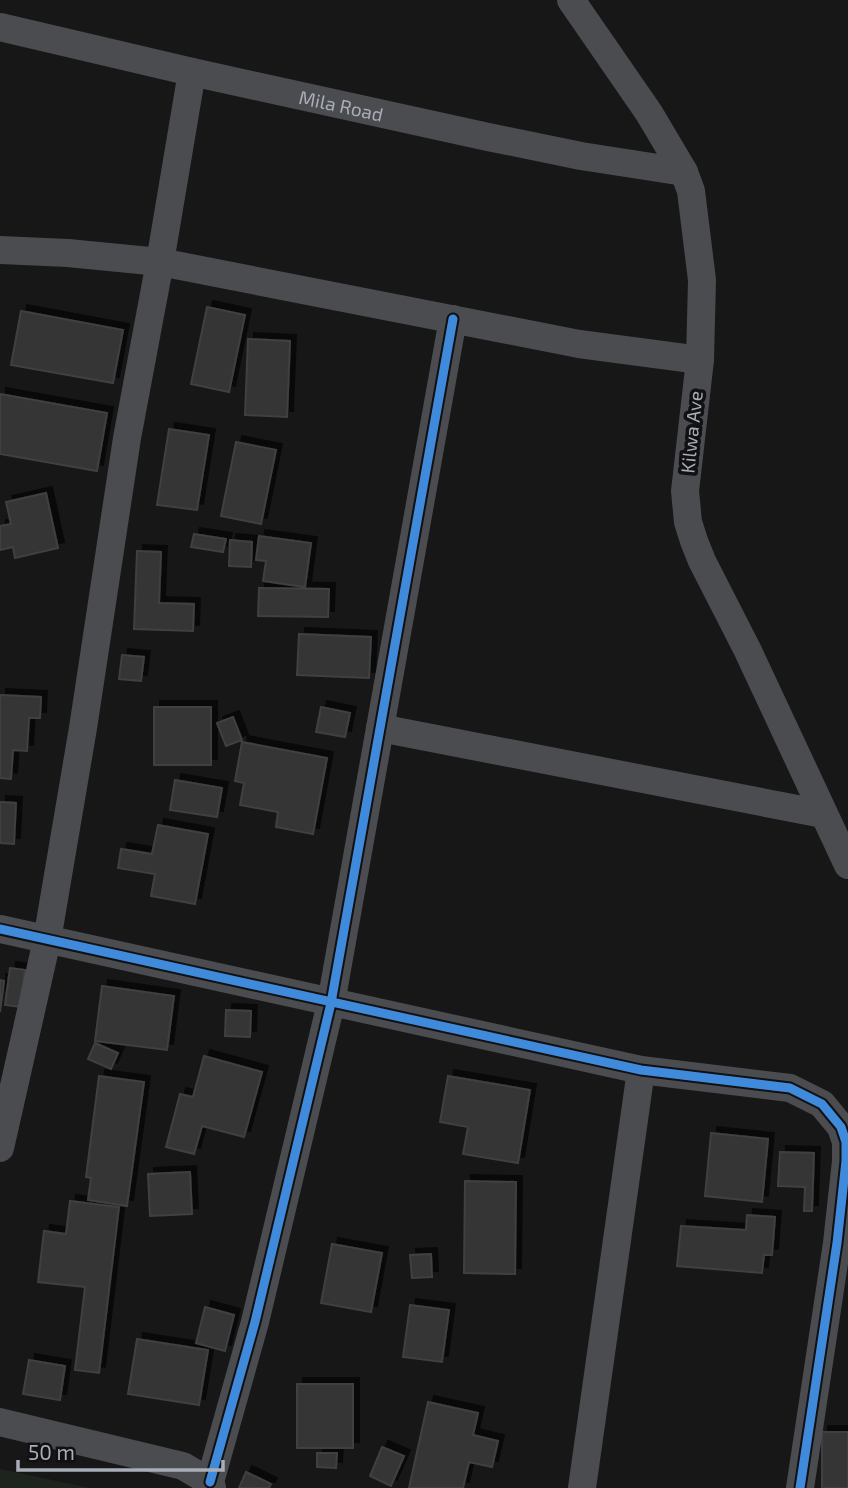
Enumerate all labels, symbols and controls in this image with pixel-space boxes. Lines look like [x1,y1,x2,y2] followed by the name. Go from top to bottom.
[297,84,385,125] street label: Mila Road
[675,390,707,474] street label: Kilwa Ave
[18,1428,222,1472] scale bar
[28,1439,75,1464] text: 50 m

